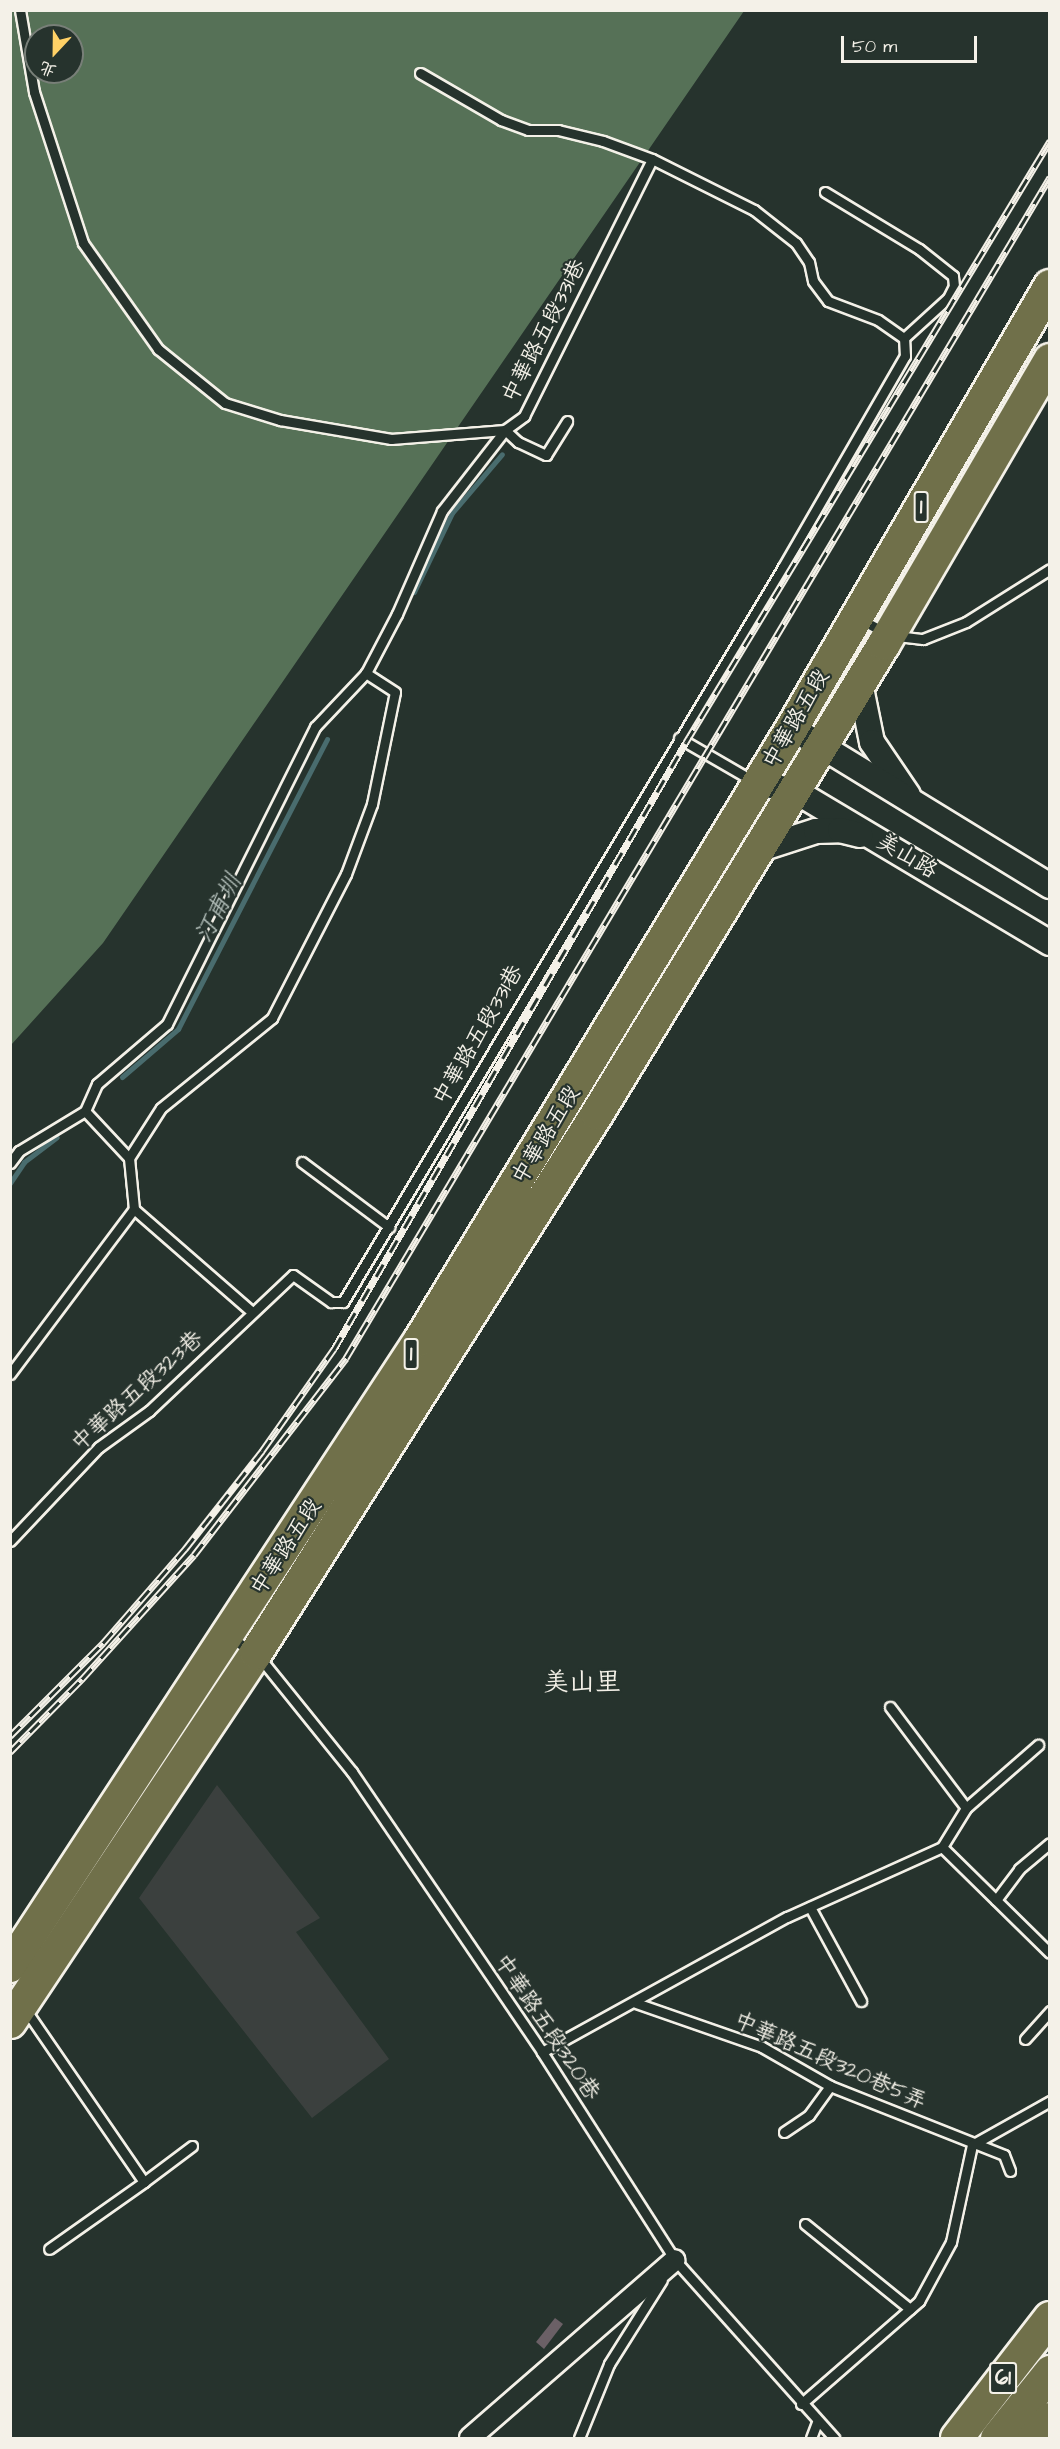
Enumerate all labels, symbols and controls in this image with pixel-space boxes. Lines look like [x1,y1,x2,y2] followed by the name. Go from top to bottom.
[24,24,84,84] north arrow
[844,24,980,62] scale bar
[852,34,897,59] text: 50 m
[36,56,60,82] text: 北
[497,255,591,407] street label: 中華路五段331巷
[914,489,928,525] road number: 1
[757,665,835,773] street label: 中華路五段
[872,828,942,884] street label: 美山路
[190,870,248,948] water label: 汀甫圳
[427,960,529,1110] street label: 中華路五段331巷
[506,1081,586,1189] street label: 中華路五段
[66,1325,208,1457] street label: 中華路五段323巷
[404,1336,418,1372] road number: 1
[245,1494,327,1600] street label: 中華路五段
[543,1667,621,1699] district label: 美山里
[489,1949,605,2105] street label: 中華路五段320巷
[730,2007,930,2115] street label: 中華路五段320巷5弄
[988,2360,1018,2396] road number: 61

